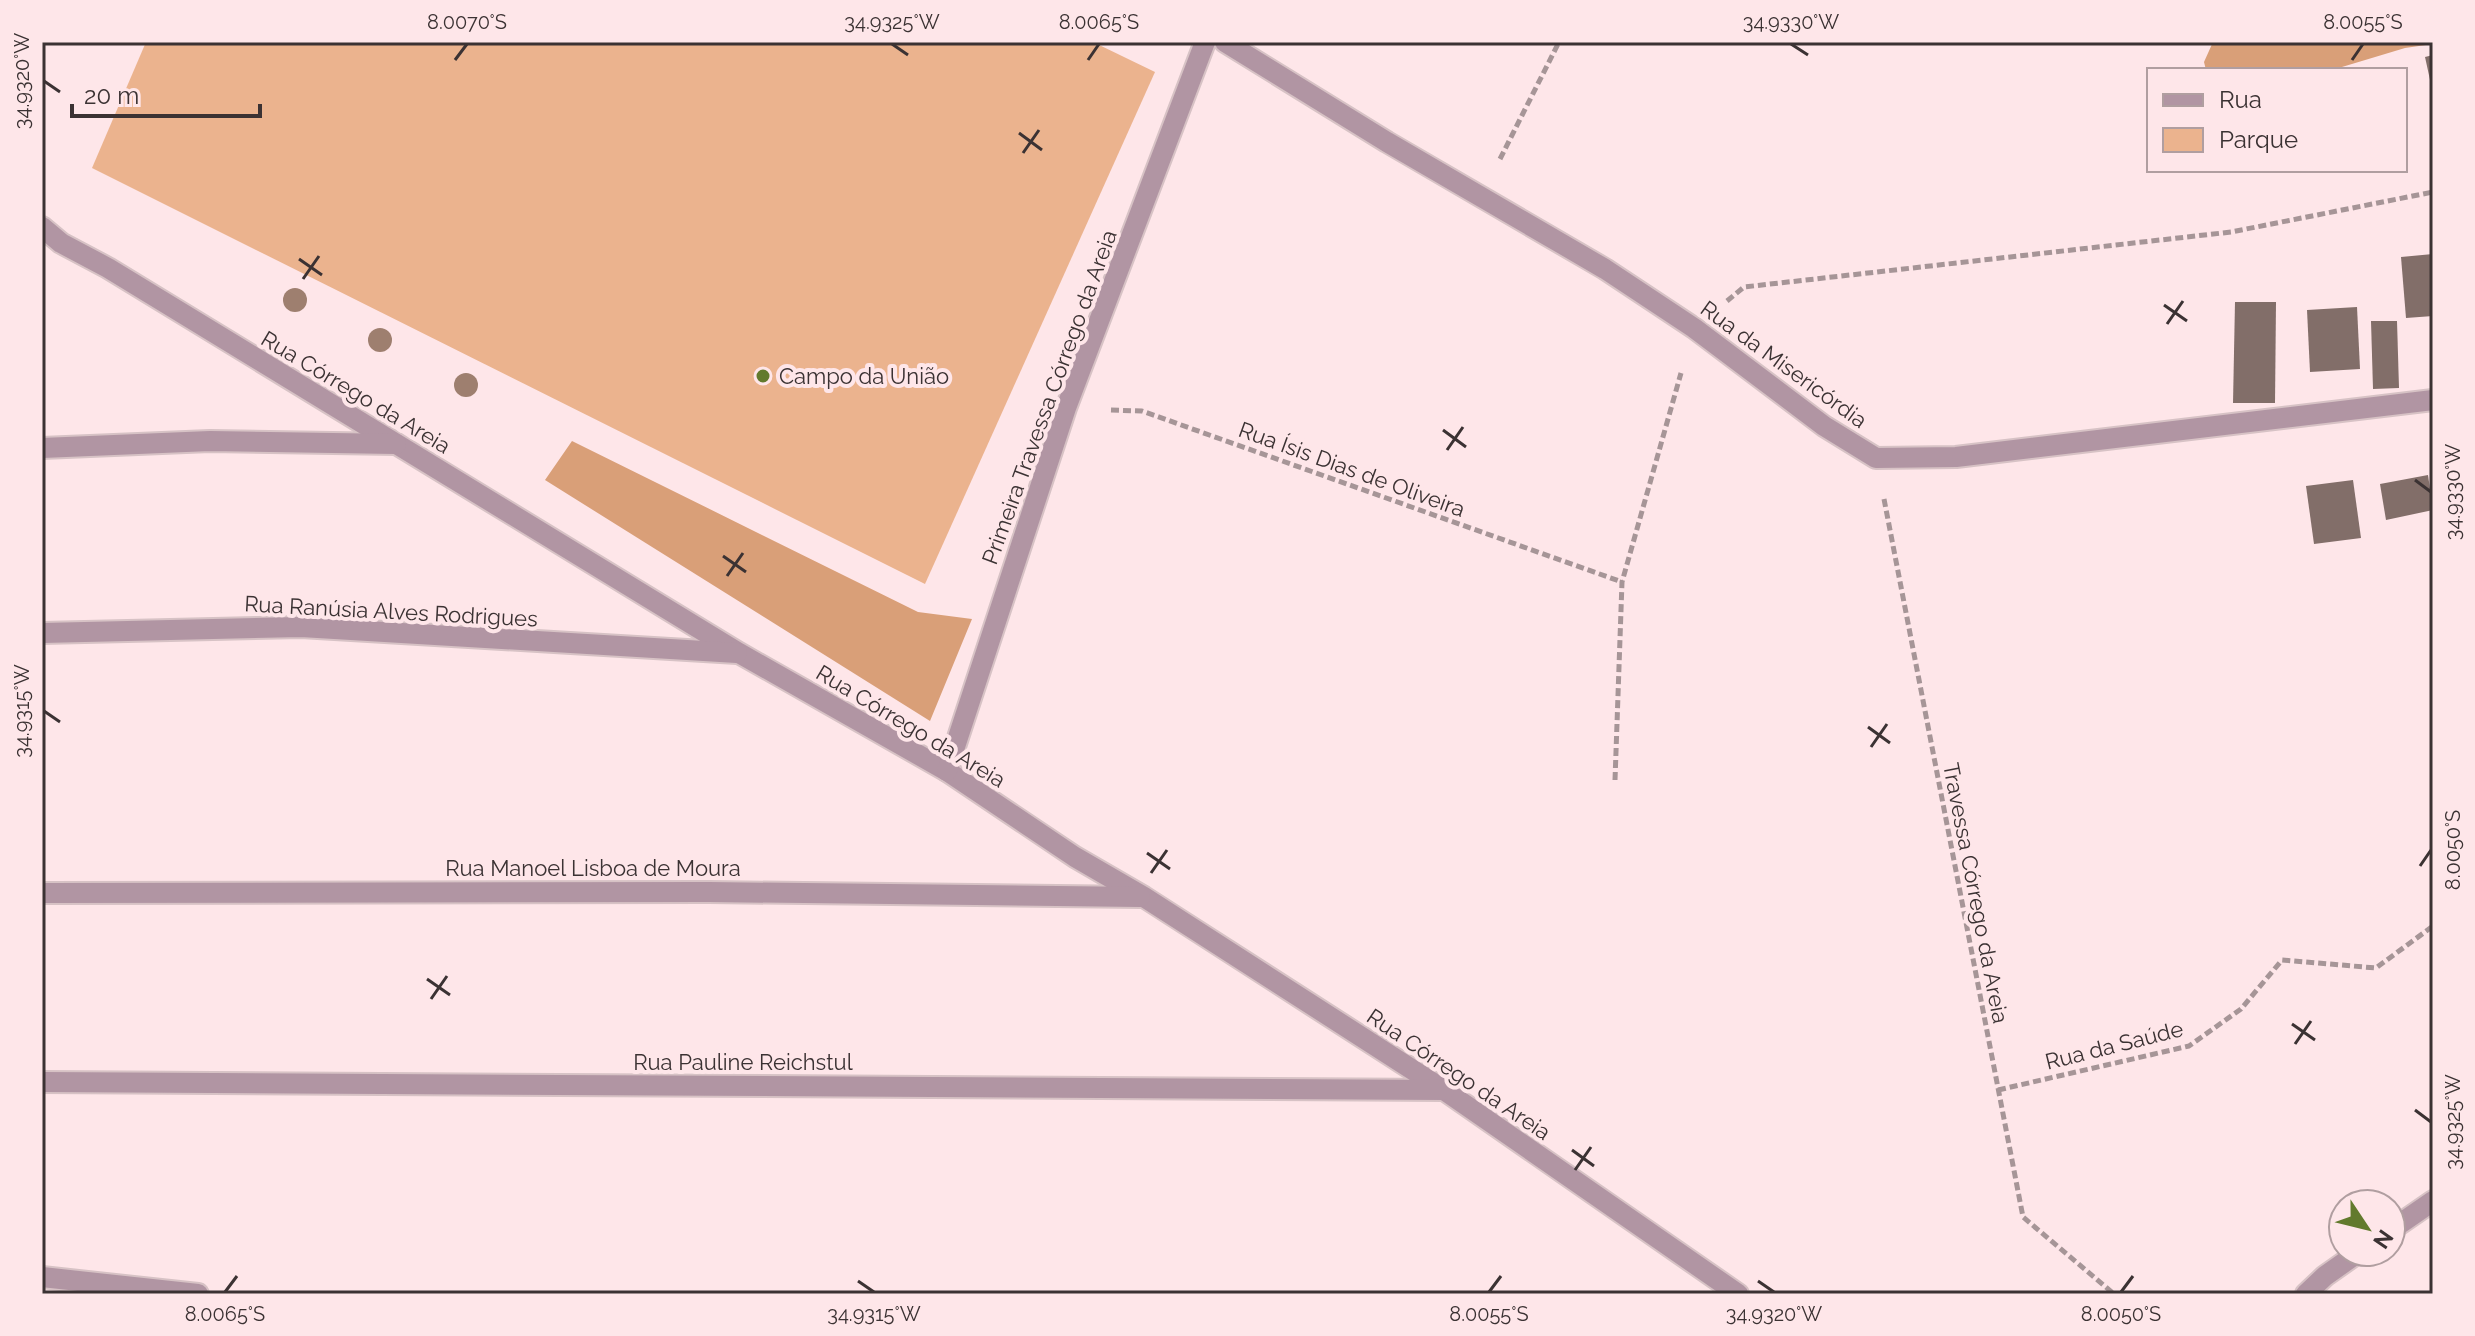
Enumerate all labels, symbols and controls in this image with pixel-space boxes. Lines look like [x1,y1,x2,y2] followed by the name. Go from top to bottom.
[427,10,507,34] text: 8.0070°S
[844,10,940,34] text: 34.9325°W
[1059,10,1139,34] text: 8.0065°S
[1743,10,1839,34] text: 34.9330°W
[2323,10,2403,34] text: 8.0055°S
[10,33,34,129] text: 34.9320°W
[72,68,260,118] scale bar
[2147,68,2407,172] legend
[84,81,139,110] text: 20 m
[2219,85,2262,114] text: Rua
[2219,125,2298,154] text: Parque
[976,226,1122,568] street label: Primeira Travessa Córrego da Areia
[1696,295,1872,433] street label: Rua da Misericórdia
[257,325,455,459] street label: Rua Córrego da Areia
[779,363,949,389] place label: Campo da União
[754,367,772,385] marker: Campo da União
[1235,416,1469,522] street label: Rua Ísis Dias de Oliveira
[2441,444,2465,540] text: 34.9330°W
[244,590,538,632] street label: Rua Ranúsia Alves Rodrigues
[812,659,1010,793] street label: Rua Córrego da Areia
[10,664,34,758] text: 34.9315°W
[1938,761,2014,1025] street label: Travessa Córrego da Areia
[2441,810,2465,890] text: 8.0050°S
[445,855,741,881] street label: Rua Manoel Lisboa de Moura
[1362,1003,1556,1145] street label: Rua Córrego da Areia
[2042,1015,2186,1075] street label: Rua da Saúde
[633,1049,853,1075] street label: Rua Pauline Reichstul
[2441,1074,2465,1170] text: 34.9325°W
[2327,1188,2407,1268] north arrow
[2368,1225,2399,1254] text: N
[185,1302,265,1326] text: 8.0065°S
[827,1302,921,1326] text: 34.9315°W
[1449,1302,1529,1326] text: 8.0055°S
[1726,1302,1822,1326] text: 34.9320°W
[2081,1302,2161,1326] text: 8.0050°S

